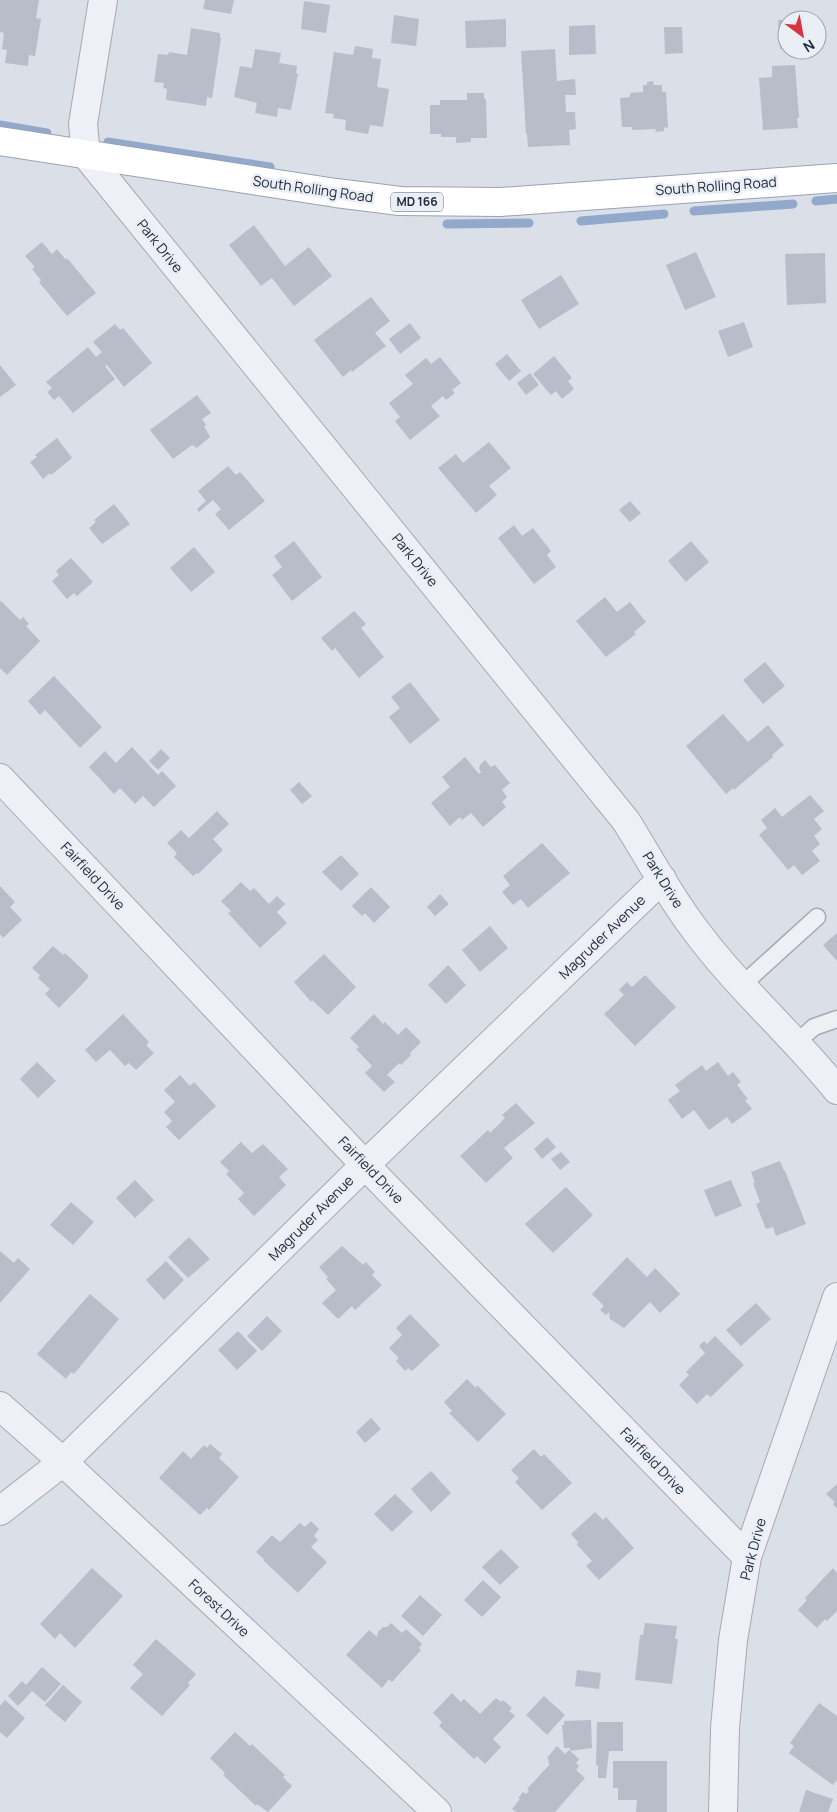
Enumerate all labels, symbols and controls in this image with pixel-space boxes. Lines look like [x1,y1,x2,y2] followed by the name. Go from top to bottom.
[777,10,827,60] north arrow
[800,36,818,57] text: N
[252,171,375,206] street label: South Rolling Road
[655,172,777,199] street label: South Rolling Road
[391,192,443,212] road number: MD 166
[133,215,188,276] street label: Park Drive
[388,529,443,590] street label: Park Drive
[57,838,130,914] street label: Fairfield Drive
[639,848,688,912] street label: Park Drive
[554,890,649,983] street label: Magruder Avenue
[334,1132,408,1207] street label: Fairfield Drive
[264,1171,357,1264] street label: Magruder Avenue
[616,1423,690,1498] street label: Fairfield Drive
[735,1516,770,1582] street label: Park Drive
[185,1575,254,1641] street label: Forest Drive

